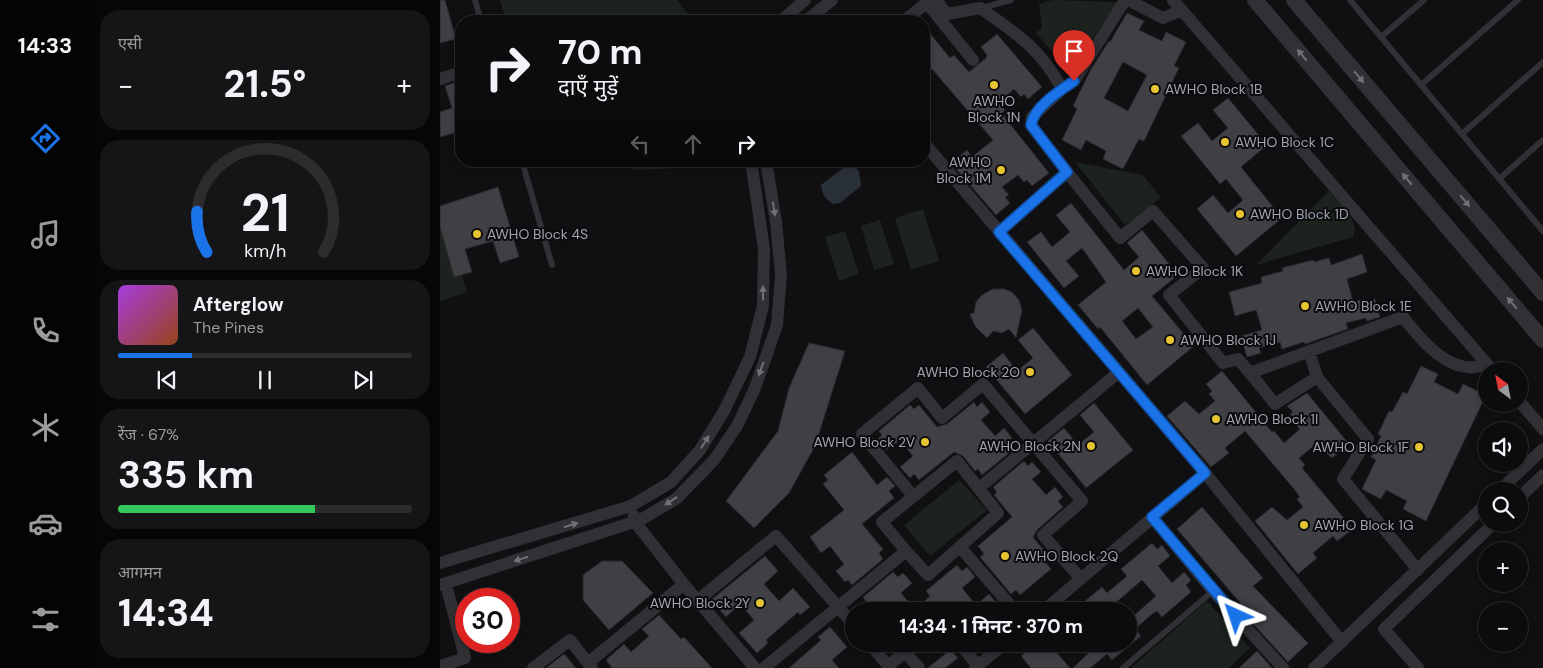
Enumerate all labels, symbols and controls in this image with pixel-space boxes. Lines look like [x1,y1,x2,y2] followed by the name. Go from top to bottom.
[558,29,642,75] text: 70 m
[1053,30,1095,81] pin
[18,31,72,60] text: 14:33
[118,33,142,54] text: एसी
[475,35,540,100] icon: right
[1060,37,1088,65] icon: arrive
[1296,49,1308,61] one-way arrow
[224,59,306,109] text: 21.5°
[118,67,133,104] text: −
[397,67,412,104] text: +
[1354,70,1365,83] one-way arrow
[558,73,618,102] text: दाएँ मुड़ें
[988,79,1000,91] marker: AWHO Block 1N
[1165,80,1262,98] place label: AWHO Block 1B
[1149,83,1161,95] marker: AWHO Block 1B
[968,92,1020,126] place label: AWHO Block 1N
[28,121,63,156] icon: directions
[626,130,654,158] icon: left
[679,130,707,158] icon: ahead
[732,130,760,158] icon: right
[1235,133,1334,151] place label: AWHO Block 1C
[1219,136,1231,148] marker: AWHO Block 1C
[936,153,991,187] place label: AWHO Block 1M
[995,164,1007,176] marker: AWHO Block 1M
[1401,172,1412,185] one-way arrow
[241,179,289,247] text: 21
[1459,194,1470,207] one-way arrow
[770,202,778,218] one-way arrow
[1250,205,1349,223] place label: AWHO Block 1D
[1234,208,1246,220] marker: AWHO Block 1D
[28,217,63,252] icon: music
[487,225,588,243] place label: AWHO Block 4S
[471,228,483,240] marker: AWHO Block 4S
[244,239,286,263] text: km/h
[1146,262,1243,280] place label: AWHO Block 1K
[1130,265,1142,277] marker: AWHO Block 1K
[759,284,767,300] one-way arrow
[193,292,284,317] text: Afterglow
[1315,297,1412,315] place label: AWHO Block 1E
[1506,297,1517,310] one-way arrow
[1299,300,1311,312] marker: AWHO Block 1E
[28,313,63,348] icon: phone
[193,317,264,338] text: The Pines
[1180,331,1276,349] place label: AWHO Block 1J
[1164,334,1176,346] marker: AWHO Block 1J
[757,362,765,377] one-way arrow
[1478,362,1528,412] north arrow
[1478,362,1528,652] map controls
[917,363,1020,381] place label: AWHO Block 2O
[153,366,181,394] icon: previous
[251,366,279,394] icon: pause
[349,366,377,394] icon: next
[1024,366,1036,378] marker: AWHO Block 2O
[28,410,63,445] icon: climate
[1226,410,1318,428] place label: AWHO Block 1I
[1210,413,1222,425] marker: AWHO Block 1I
[1478,422,1528,472] button: sound
[118,424,179,445] text: रेंज · 67%
[813,433,916,451] place label: AWHO Block 2V
[700,435,710,448] one-way arrow
[919,436,931,448] marker: AWHO Block 2V
[979,437,1081,455] place label: AWHO Block 2N
[1313,438,1409,456] place label: AWHO Block 1F
[1085,440,1097,452] marker: AWHO Block 2N
[1413,441,1425,453] marker: AWHO Block 1F
[118,450,254,500] text: 335 km
[1478,482,1528,532] button: search
[665,496,678,506] one-way arrow
[28,506,63,541] icon: car
[1314,516,1414,534] place label: AWHO Block 1G
[1298,519,1310,531] marker: AWHO Block 1G
[563,520,578,528] one-way arrow
[1478,542,1528,592] button: +
[1015,547,1119,565] place label: AWHO Block 2Q
[999,550,1011,562] marker: AWHO Block 2Q
[513,556,528,563] one-way arrow
[118,562,162,583] text: आगमन
[118,588,214,638] text: 14:34
[455,588,520,653] speed limit sign: 30
[1209,589,1261,641] position arrow
[650,594,750,612] place label: AWHO Block 2Y
[754,597,766,609] marker: AWHO Block 2Y
[28,602,63,637] icon: filters
[1478,602,1528,652] button: −
[899,614,1083,639] text: 14:34 · 1 मिनट · 370 m

